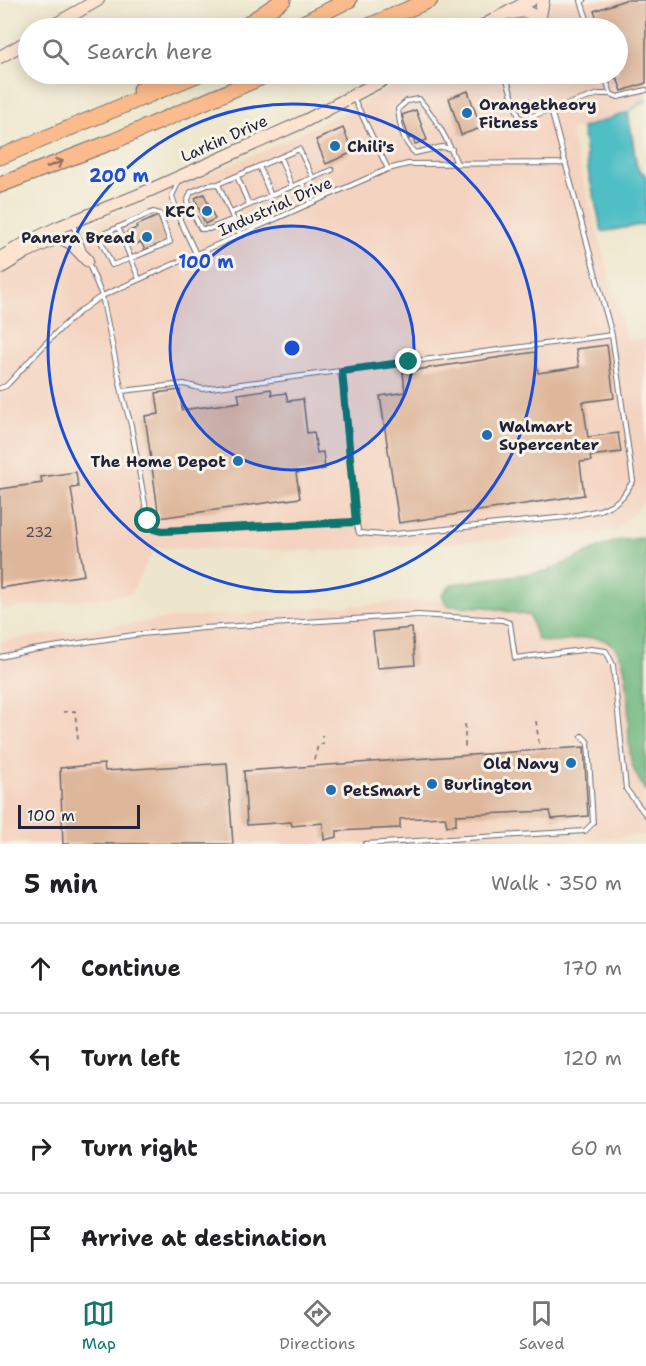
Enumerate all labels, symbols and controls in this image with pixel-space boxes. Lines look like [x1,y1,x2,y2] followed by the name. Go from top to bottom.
[18,18,628,84] search box
[39,35,72,68] icon: search
[87,37,213,66] text: Search here
[479,94,597,133] place label: Orangetheory Fitness
[460,106,474,120] marker: Orangetheory Fitness
[178,110,271,167] street label: Larkin Drive
[347,136,394,157] place label: Chili's
[328,139,342,153] marker: Chili's
[45,158,64,169] one-way arrow
[89,164,150,188] text: 200 m
[215,172,335,241] street label: Industrial Drive
[165,201,195,222] place label: KFC
[200,204,214,218] marker: KFC
[21,227,135,248] place label: Panera Bread
[140,230,154,244] marker: Panera Bread
[178,250,234,274] text: 100 m
[282,338,302,358] centre of rings
[395,348,421,374] route end
[499,416,600,455] place label: Walmart Supercenter
[480,428,494,442] marker: Walmart Supercenter
[90,451,226,472] place label: The Home Depot
[231,454,245,468] marker: The Home Depot
[134,507,160,533] route start
[25,523,53,541] house number: 232
[483,753,559,774] place label: Old Navy
[564,756,578,770] marker: Old Navy
[444,774,532,795] place label: Burlington
[425,777,439,791] marker: Burlington
[343,780,421,801] place label: PetSmart
[324,783,338,797] marker: PetSmart
[18,802,140,830] scale bar
[27,805,75,826] text: 100 m
[24,866,98,901] text: 5 min
[491,870,622,896] text: Walk · 350 m
[24,952,57,985] icon: ahead
[81,954,181,983] text: Continue
[563,955,622,981] text: 170 m
[24,1042,57,1075] icon: left
[81,1044,180,1073] text: Turn left
[563,1045,622,1071] text: 120 m
[24,1132,57,1165] icon: right
[81,1134,198,1163] text: Turn right
[570,1135,622,1161] text: 60 m
[24,1222,57,1255] icon: arrive
[81,1224,327,1253] text: Arrive at destination
[82,1297,116,1354] tab: Map
[279,1297,356,1354] tab: Directions
[519,1297,564,1354] tab: Saved

